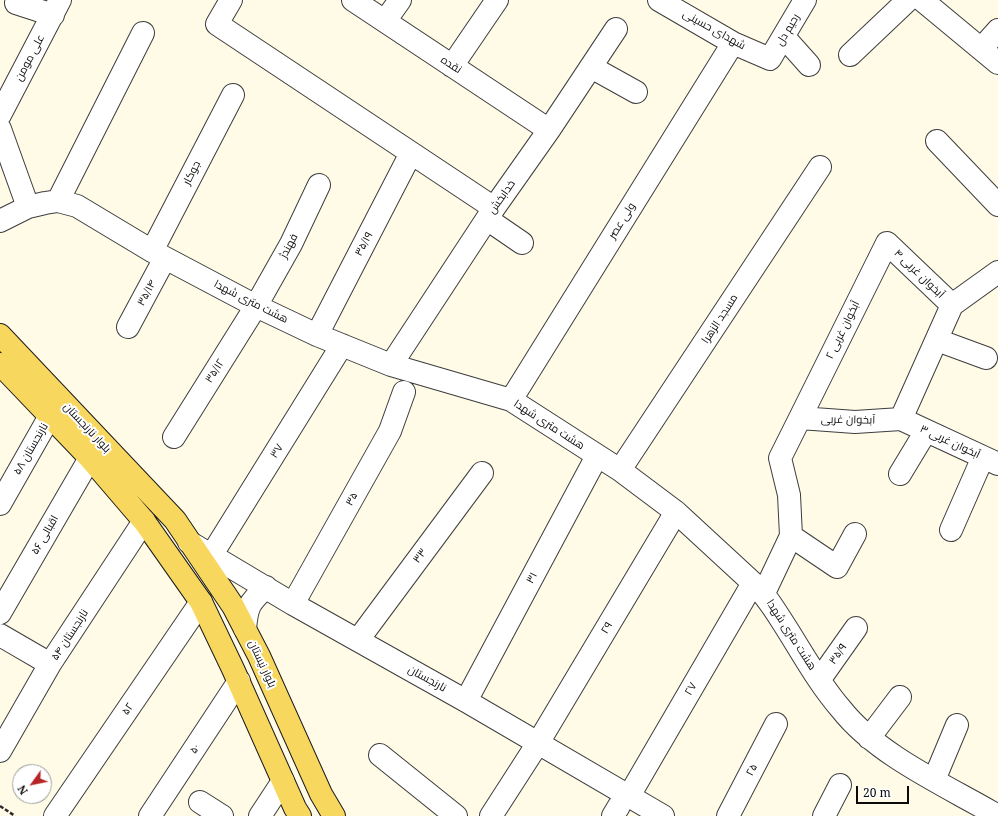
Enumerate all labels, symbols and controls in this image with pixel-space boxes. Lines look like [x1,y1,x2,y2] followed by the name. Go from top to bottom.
[680,7,748,53] street label: شهدای حسینی
[773,12,803,48] street label: رحیم دل
[12,33,48,83] street label: علی مومن
[438,53,464,77] street label: نقده
[180,159,204,187] street label: جوکار
[486,178,518,216] street label: خدابخش
[606,200,638,242] street label: ولی عصر
[352,230,376,258] street label: ۳۵/۱۹
[277,231,301,261] street label: فهندژ
[891,247,947,301] street label: آبخوان غربی ۴
[135,278,159,308] street label: ۳۵/۱۴
[212,278,290,326] street label: هشت متری شهدا
[699,292,741,346] street label: مسجد الزهرا
[823,299,863,361] street label: آبخوان غربی ۲
[203,357,227,385] street label: ۳۵/۱۲
[511,397,587,453] street label: هشت متری شهدا
[61,400,113,456] street label: بلوار نارنجستان
[821,413,875,427] street label: آبخوان غربی
[11,421,51,477] street label: نارنجستان ۵۸
[918,422,982,462] street label: آبخوان غربی ۳
[268,441,286,461] street label: ۳۷
[343,490,361,508] street label: ۳۵
[29,513,61,557] street label: اقبالی ۵۶
[410,546,430,566] street label: ۳۳
[524,570,540,586] street label: ۳۱
[763,597,819,673] street label: هشت متری شهدا
[49,607,91,663] street label: نارنجستان ۵۴
[598,620,616,636] street label: ۲۹
[245,638,279,690] street label: بلوار نیستان
[826,641,850,667] street label: ۳۵/۹
[405,663,449,695] street label: نارنجستان
[682,680,700,698] street label: ۲۷
[119,700,137,718] street label: ۵۲
[187,742,203,756] street label: ۵۰
[743,762,761,778] street label: ۲۵
[12,764,52,804] north arrow
[858,778,911,804] scale bar
[14,783,31,798] text: N
[863,784,891,801] text: 20 m

